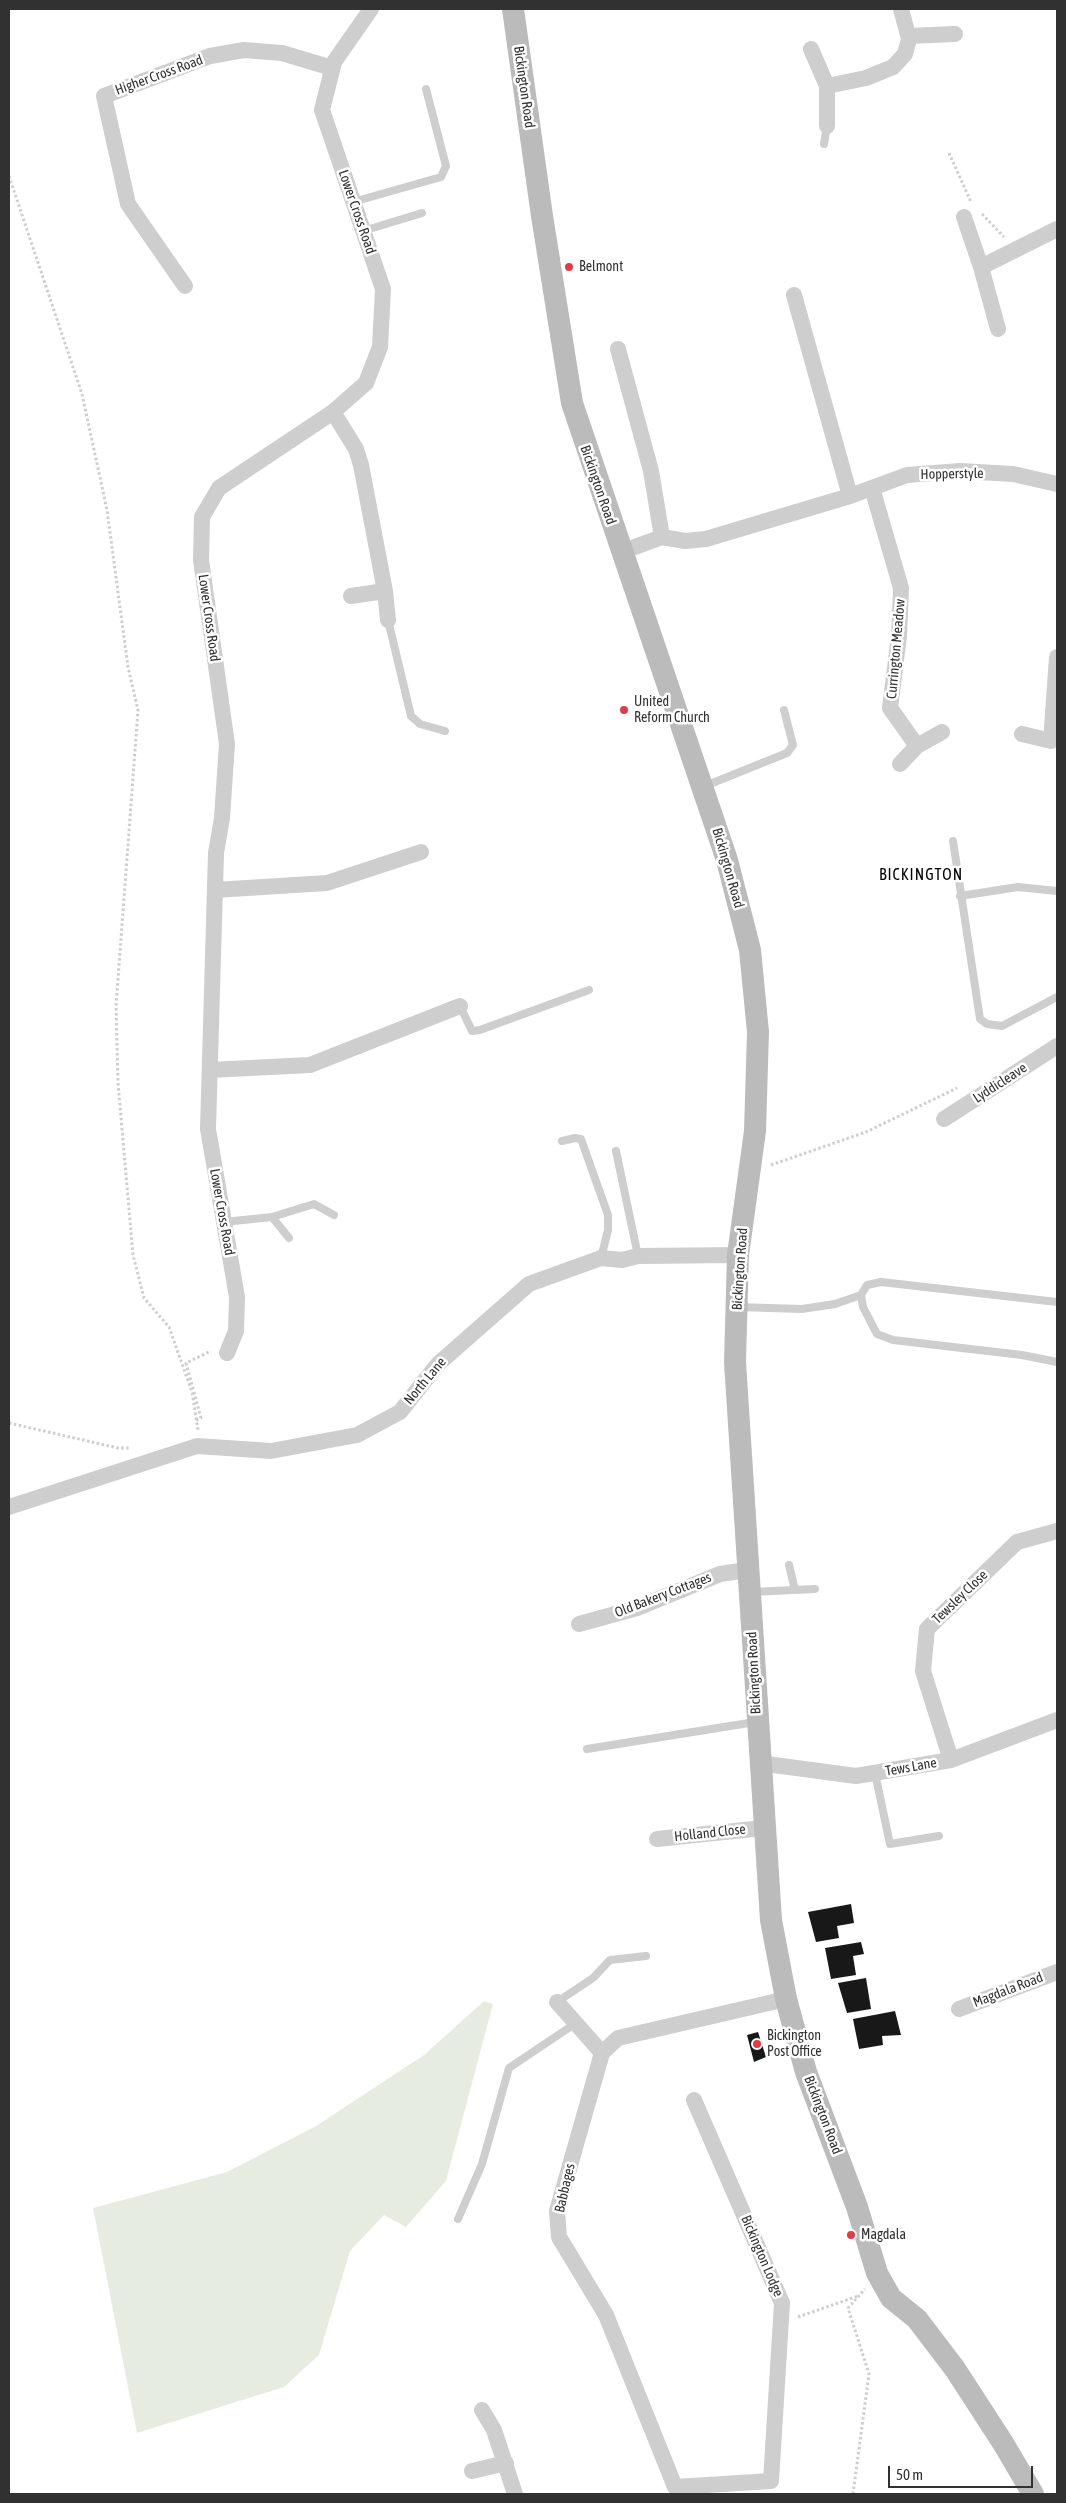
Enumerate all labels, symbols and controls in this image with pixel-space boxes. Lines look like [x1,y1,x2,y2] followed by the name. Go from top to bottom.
[510,45,538,129] street label: Bickington Road
[113,51,205,99] street label: Higher Cross Road
[335,168,379,256] street label: Lower Cross Road
[579,259,623,275] place label: Belmont
[563,261,575,273] marker: Belmont
[577,443,619,527] street label: Bickington Road
[920,465,984,483] street label: Hopperstyle
[195,573,223,663] street label: Lower Cross Road
[883,598,909,700] street label: Currington Meadow
[634,694,710,726] place label: United Reform Church
[618,704,630,716] marker: United Reform Church
[709,826,747,910] street label: Bickington Road
[878,865,964,885] district label: BICKINGTON
[970,1059,1030,1107] street label: Lyddicleave
[206,1167,238,1257] street label: Lower Cross Road
[729,1227,751,1311] street label: Bickington Road
[400,1354,450,1408] street label: North Lane
[929,1567,991,1627] street label: Tewsley Close
[612,1569,714,1621] street label: Old Bakery Cottages
[743,1631,765,1715] street label: Bickington Road
[884,1754,938,1780] street label: Tews Lane
[673,1821,747,1845] street label: Holland Close
[971,1969,1045,2011] street label: Magdala Road
[767,2028,822,2060] place label: Bickington Post Office
[751,2038,763,2050] marker: Bickington Post Office
[800,2073,846,2157] street label: Bickington Road
[551,2162,579,2214] street label: Babbages
[737,2213,787,2299] street label: Bickington Lodge
[861,2227,906,2243] place label: Magdala
[845,2229,857,2241] marker: Magdala
[891,2456,1036,2488] scale bar
[896,2466,923,2483] text: 50 m

